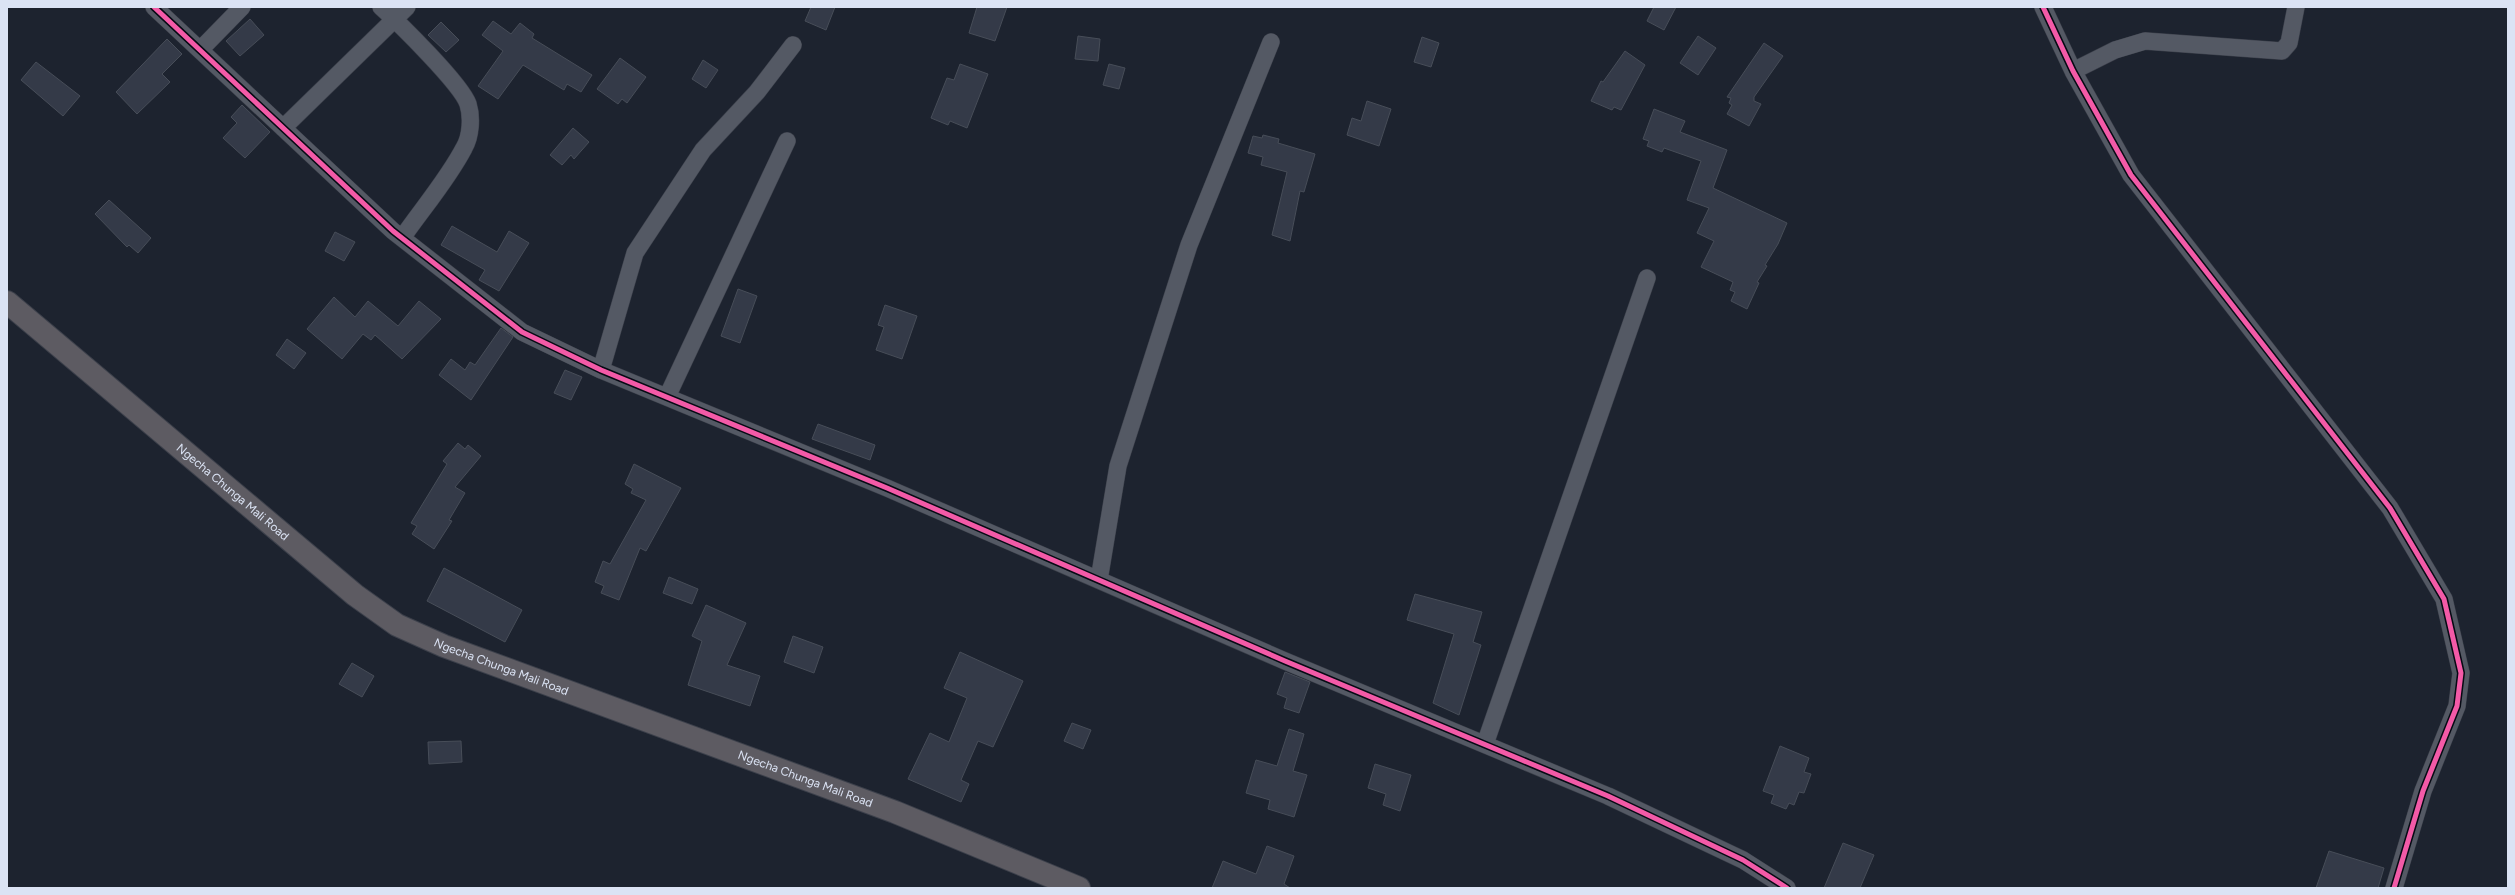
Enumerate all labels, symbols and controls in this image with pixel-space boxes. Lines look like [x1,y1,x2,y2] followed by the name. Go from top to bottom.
[174,441,292,543] street label: Ngecha Chunga Mali Road
[432,635,570,698] street label: Ngecha Chunga Mali Road
[736,748,875,810] street label: Ngecha Chunga Mali Road

